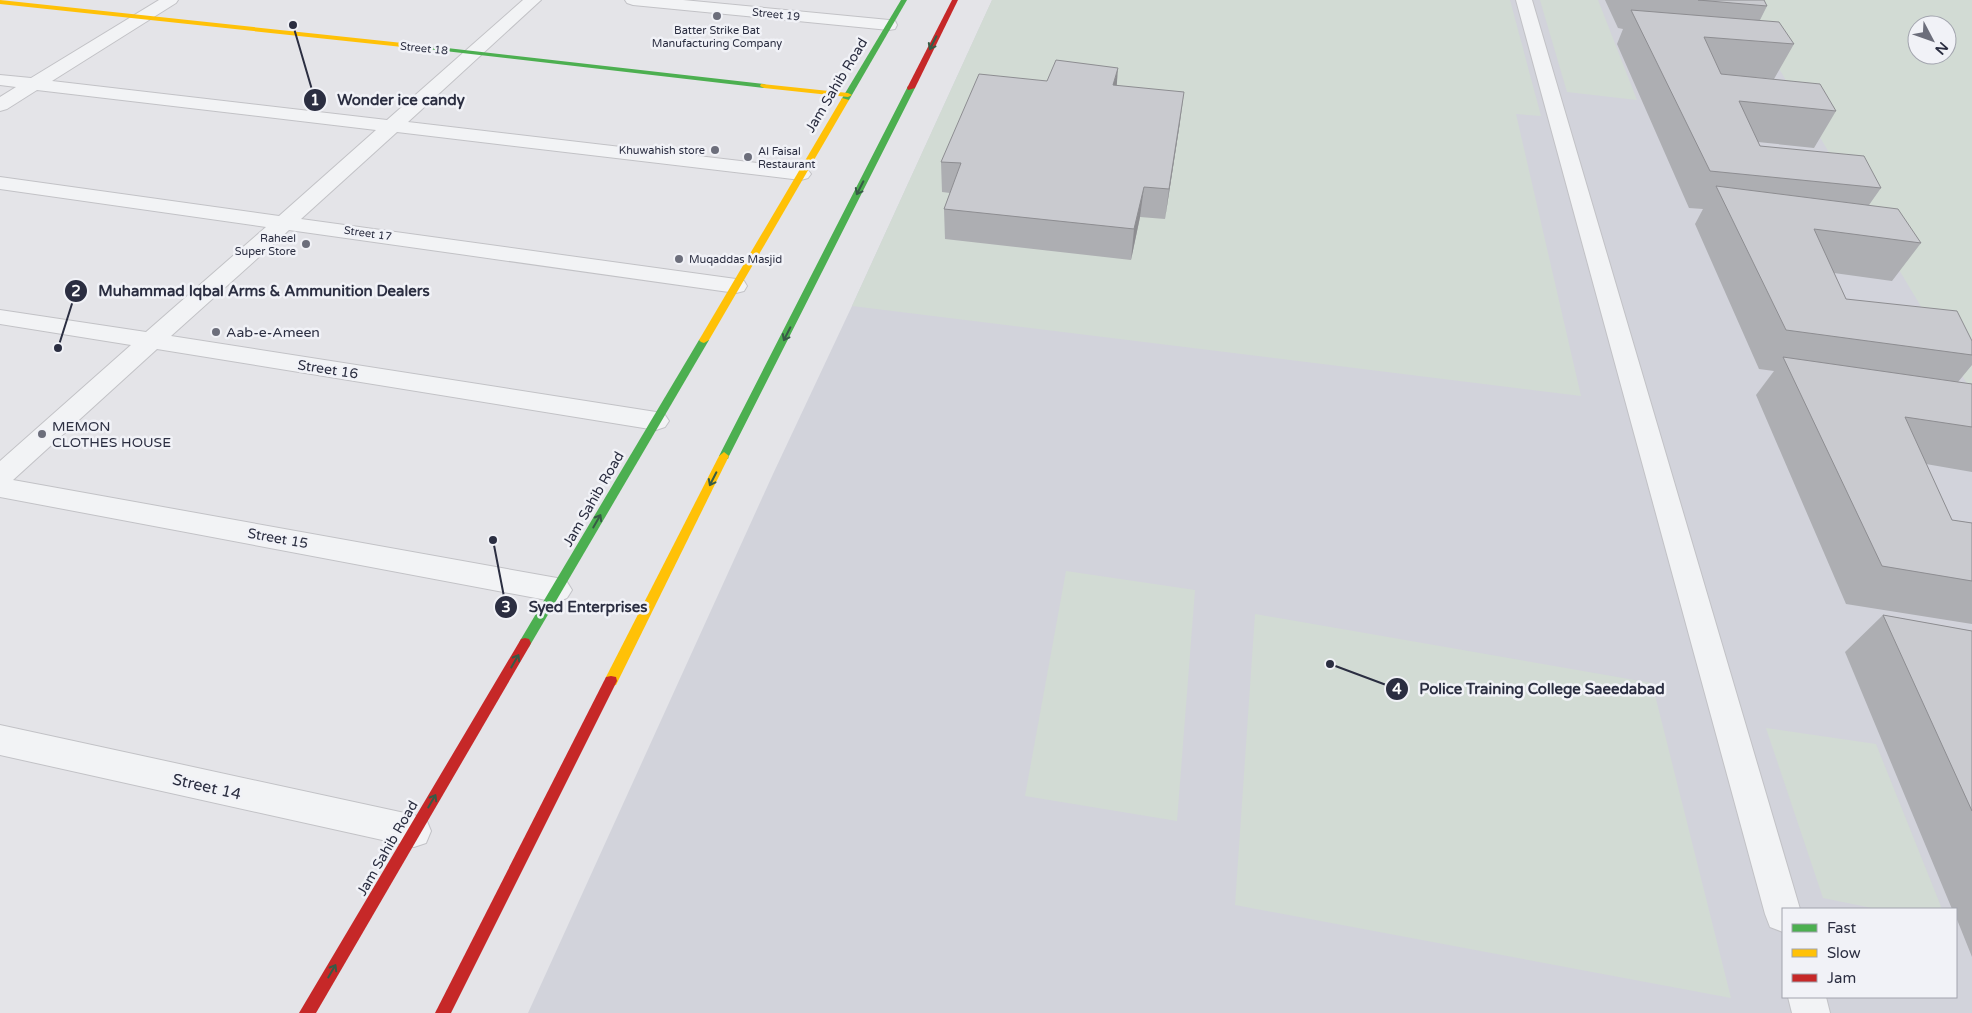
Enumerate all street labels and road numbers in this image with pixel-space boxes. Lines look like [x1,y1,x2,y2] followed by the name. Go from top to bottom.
[751,6,801,23] street label: Street 19
[802,35,871,136] street label: Jam Sahib Road
[399,40,449,57] street label: Street 18
[343,224,393,243] street label: Street 17
[296,356,360,383] street label: Street 16
[559,449,628,550] street label: Jam Sahib Road
[246,525,310,552] street label: Street 15
[170,769,243,805] street label: Street 14
[353,798,422,899] street label: Jam Sahib Road

